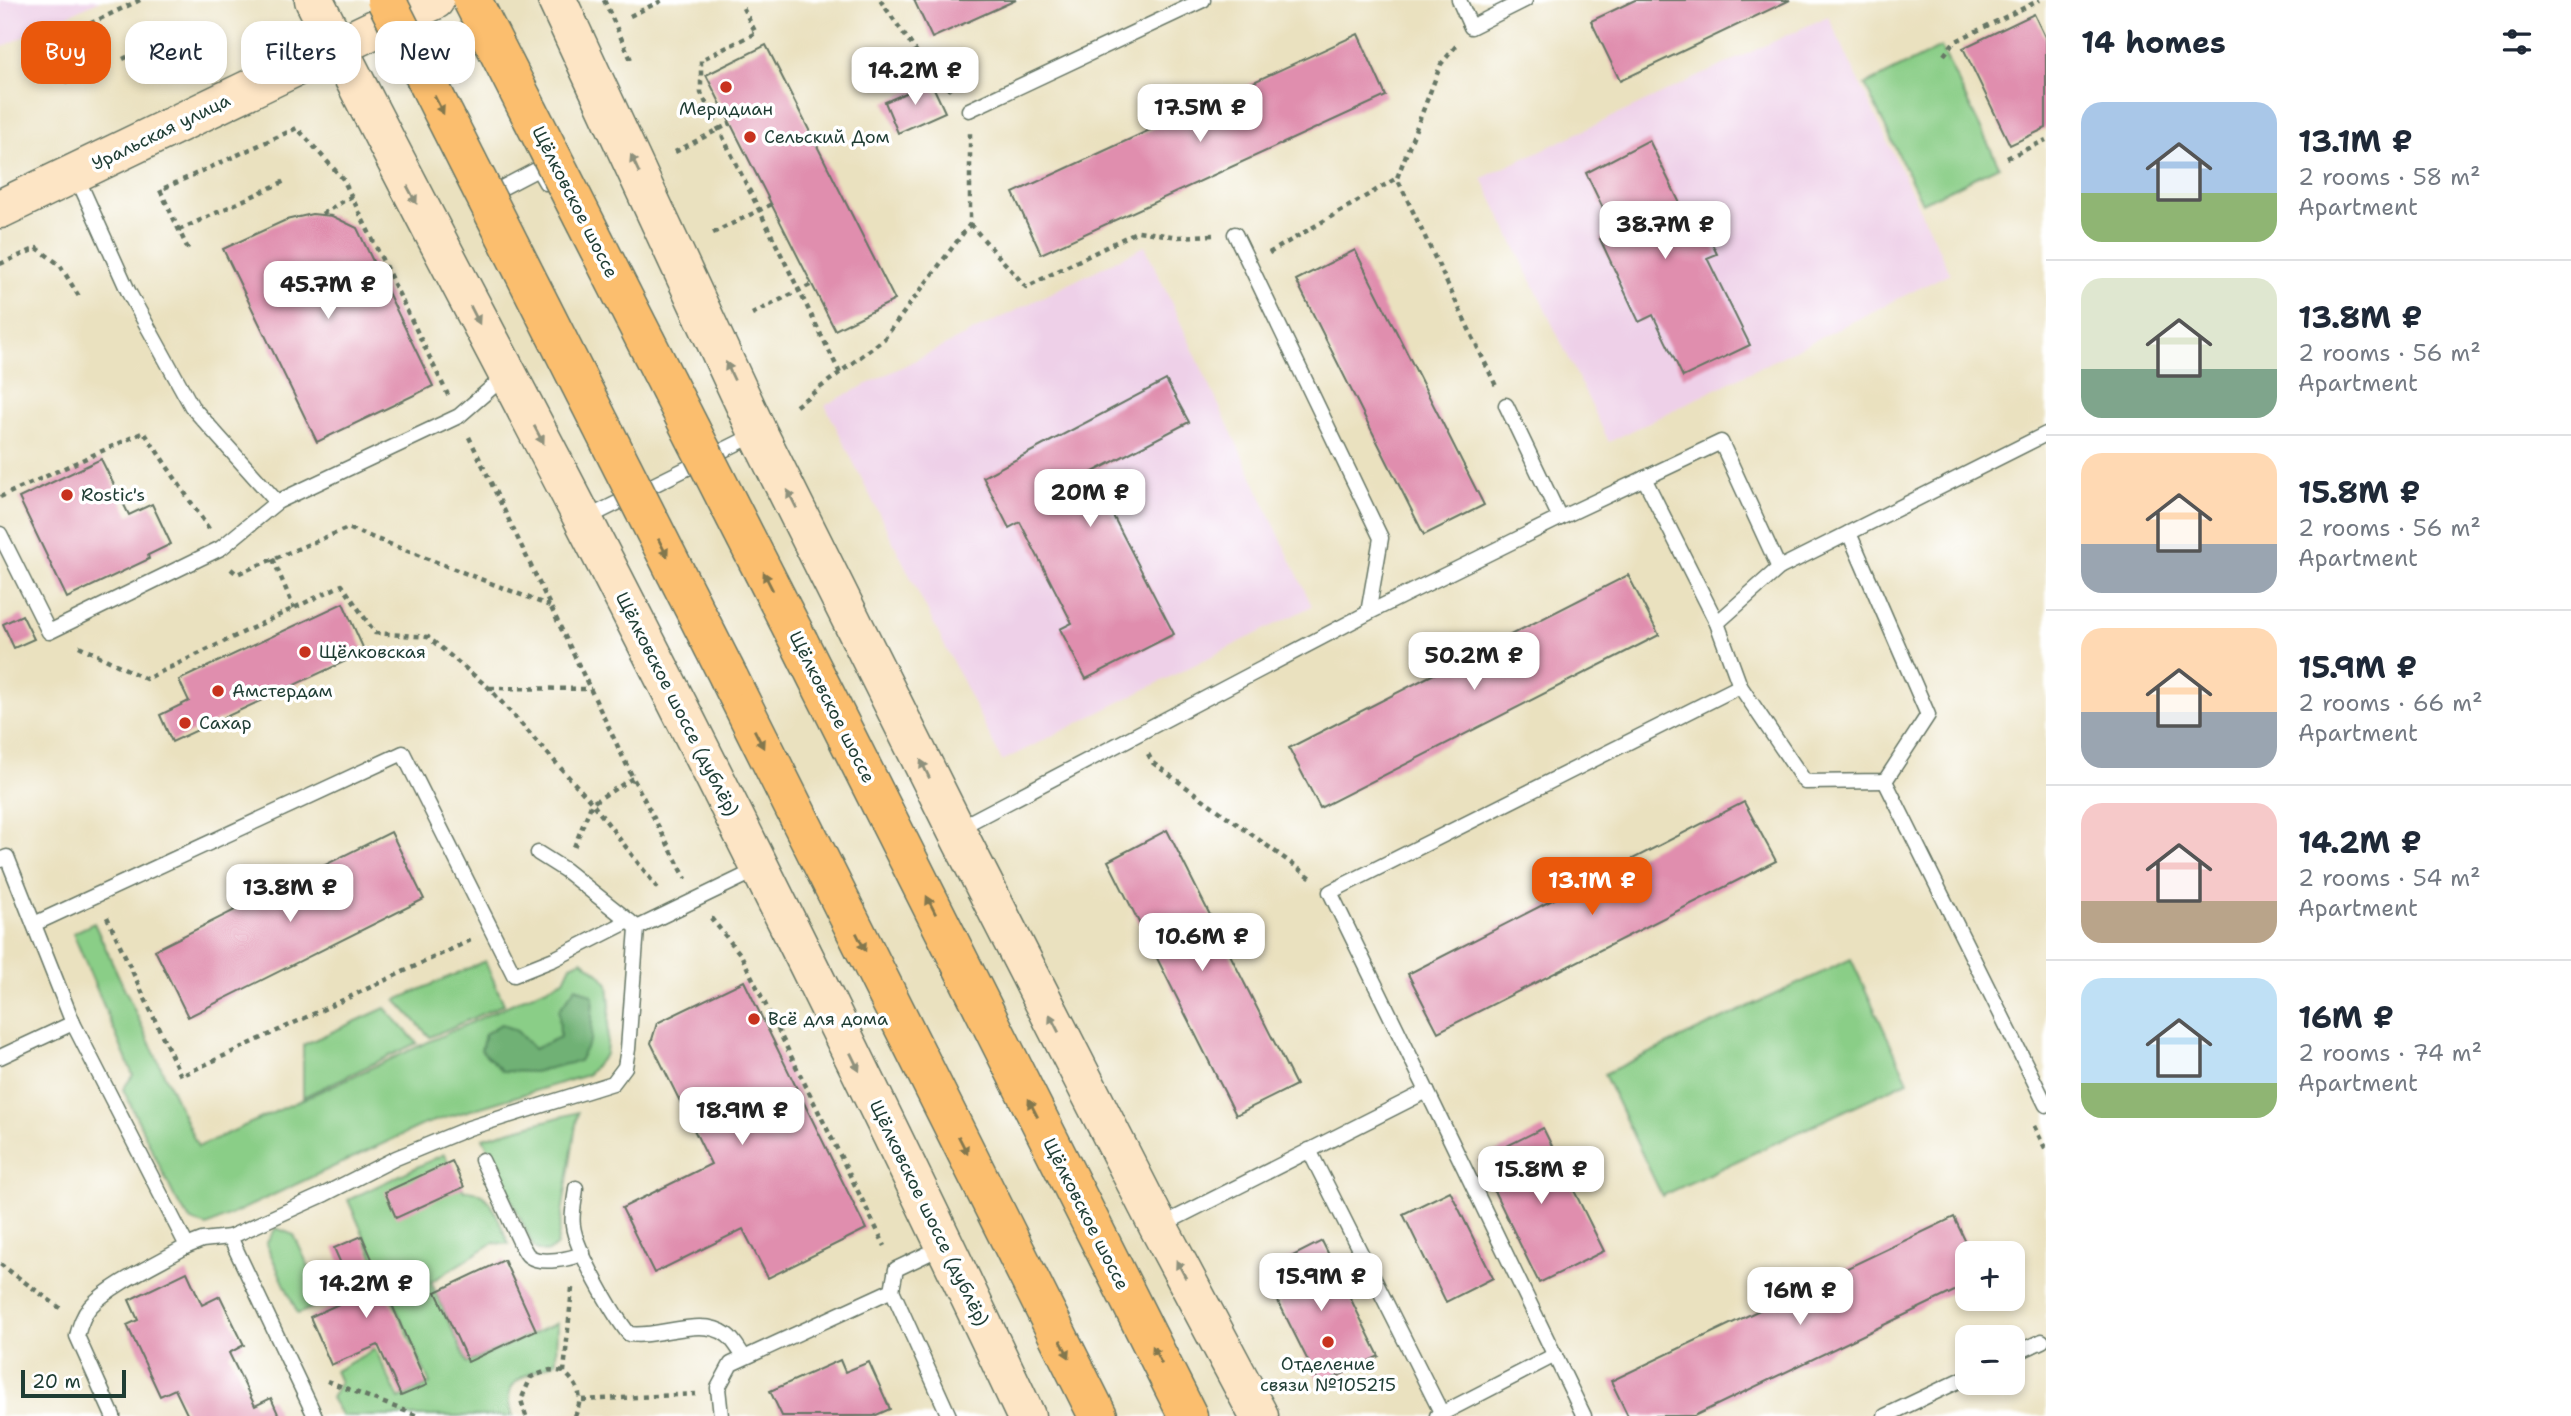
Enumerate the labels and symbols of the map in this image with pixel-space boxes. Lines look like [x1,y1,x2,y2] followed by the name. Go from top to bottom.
[850,48,980,107] pin: 14.2M ₽
[718,79,734,95] marker: Меридиан
[1135,85,1265,144] pin: 17.5M ₽
[88,88,234,176] street label: Уральская улица
[433,95,444,115] one-way arrow
[679,97,773,121] place label: Меридиан
[526,122,624,282] street label: Щёлковское шоссе
[764,125,890,149] place label: Сельский Дом
[742,129,758,145] marker: Сельский Дом
[629,154,641,174] one-way arrow
[407,185,418,205] one-way arrow
[1600,202,1730,261] pin: 38.7M ₽
[263,262,393,321] pin: 45.7M ₽
[470,305,481,325] one-way arrow
[724,361,736,381] one-way arrow
[532,426,544,446] one-way arrow
[1041,470,1139,529] pin: 20M ₽
[81,483,145,507] place label: Rostic's
[59,487,75,503] marker: Rostic's
[786,489,798,509] one-way arrow
[658,538,669,558] one-way arrow
[763,571,774,591] one-way arrow
[610,588,744,820] street label: Щёлковское шоссе (дублёр)
[783,627,881,787] street label: Щёлковское шоссе
[1409,632,1539,692] pin: 50.2M ₽
[319,640,426,664] place label: Щёлковская
[297,644,313,660] marker: Щёлковская
[232,679,333,703] place label: Амстердам
[210,683,226,699] marker: Амстердам
[199,711,252,735] place label: Сахар
[177,715,193,731] marker: Сахар
[754,729,765,749] one-way arrow
[920,759,931,779] one-way arrow
[1527,858,1657,917] pin: 13.1M ₽
[225,864,355,924] pin: 13.8M ₽
[926,895,937,915] one-way arrow
[1137,914,1267,973] pin: 10.6M ₽
[856,932,867,952] one-way arrow
[768,1007,888,1031] place label: Всё для дома
[746,1011,762,1027] marker: Всё для дома
[1049,1013,1060,1033] one-way arrow
[850,1052,861,1072] one-way arrow
[677,1088,807,1147] pin: 18.9M ₽
[864,1096,994,1330] street label: Щёлковское шоссе (дублёр)
[1028,1098,1039,1118] one-way arrow
[1037,1134,1135,1294] street label: Щёлковское шоссе
[957,1135,969,1156] one-way arrow
[1476,1146,1606,1206] pin: 15.8M ₽
[1256,1254,1386,1313] pin: 15.9M ₽
[1175,1259,1187,1279] one-way arrow
[301,1260,431,1320] pin: 14.2M ₽
[1751,1268,1849,1327] pin: 16M ₽
[1320,1334,1336,1350] marker: Отделение связи №105215
[1059,1339,1070,1359] one-way arrow
[1152,1345,1163,1365] one-way arrow
[1260,1352,1396,1397] place label: Отделение связи №105215
[21,1367,126,1399] scale bar

